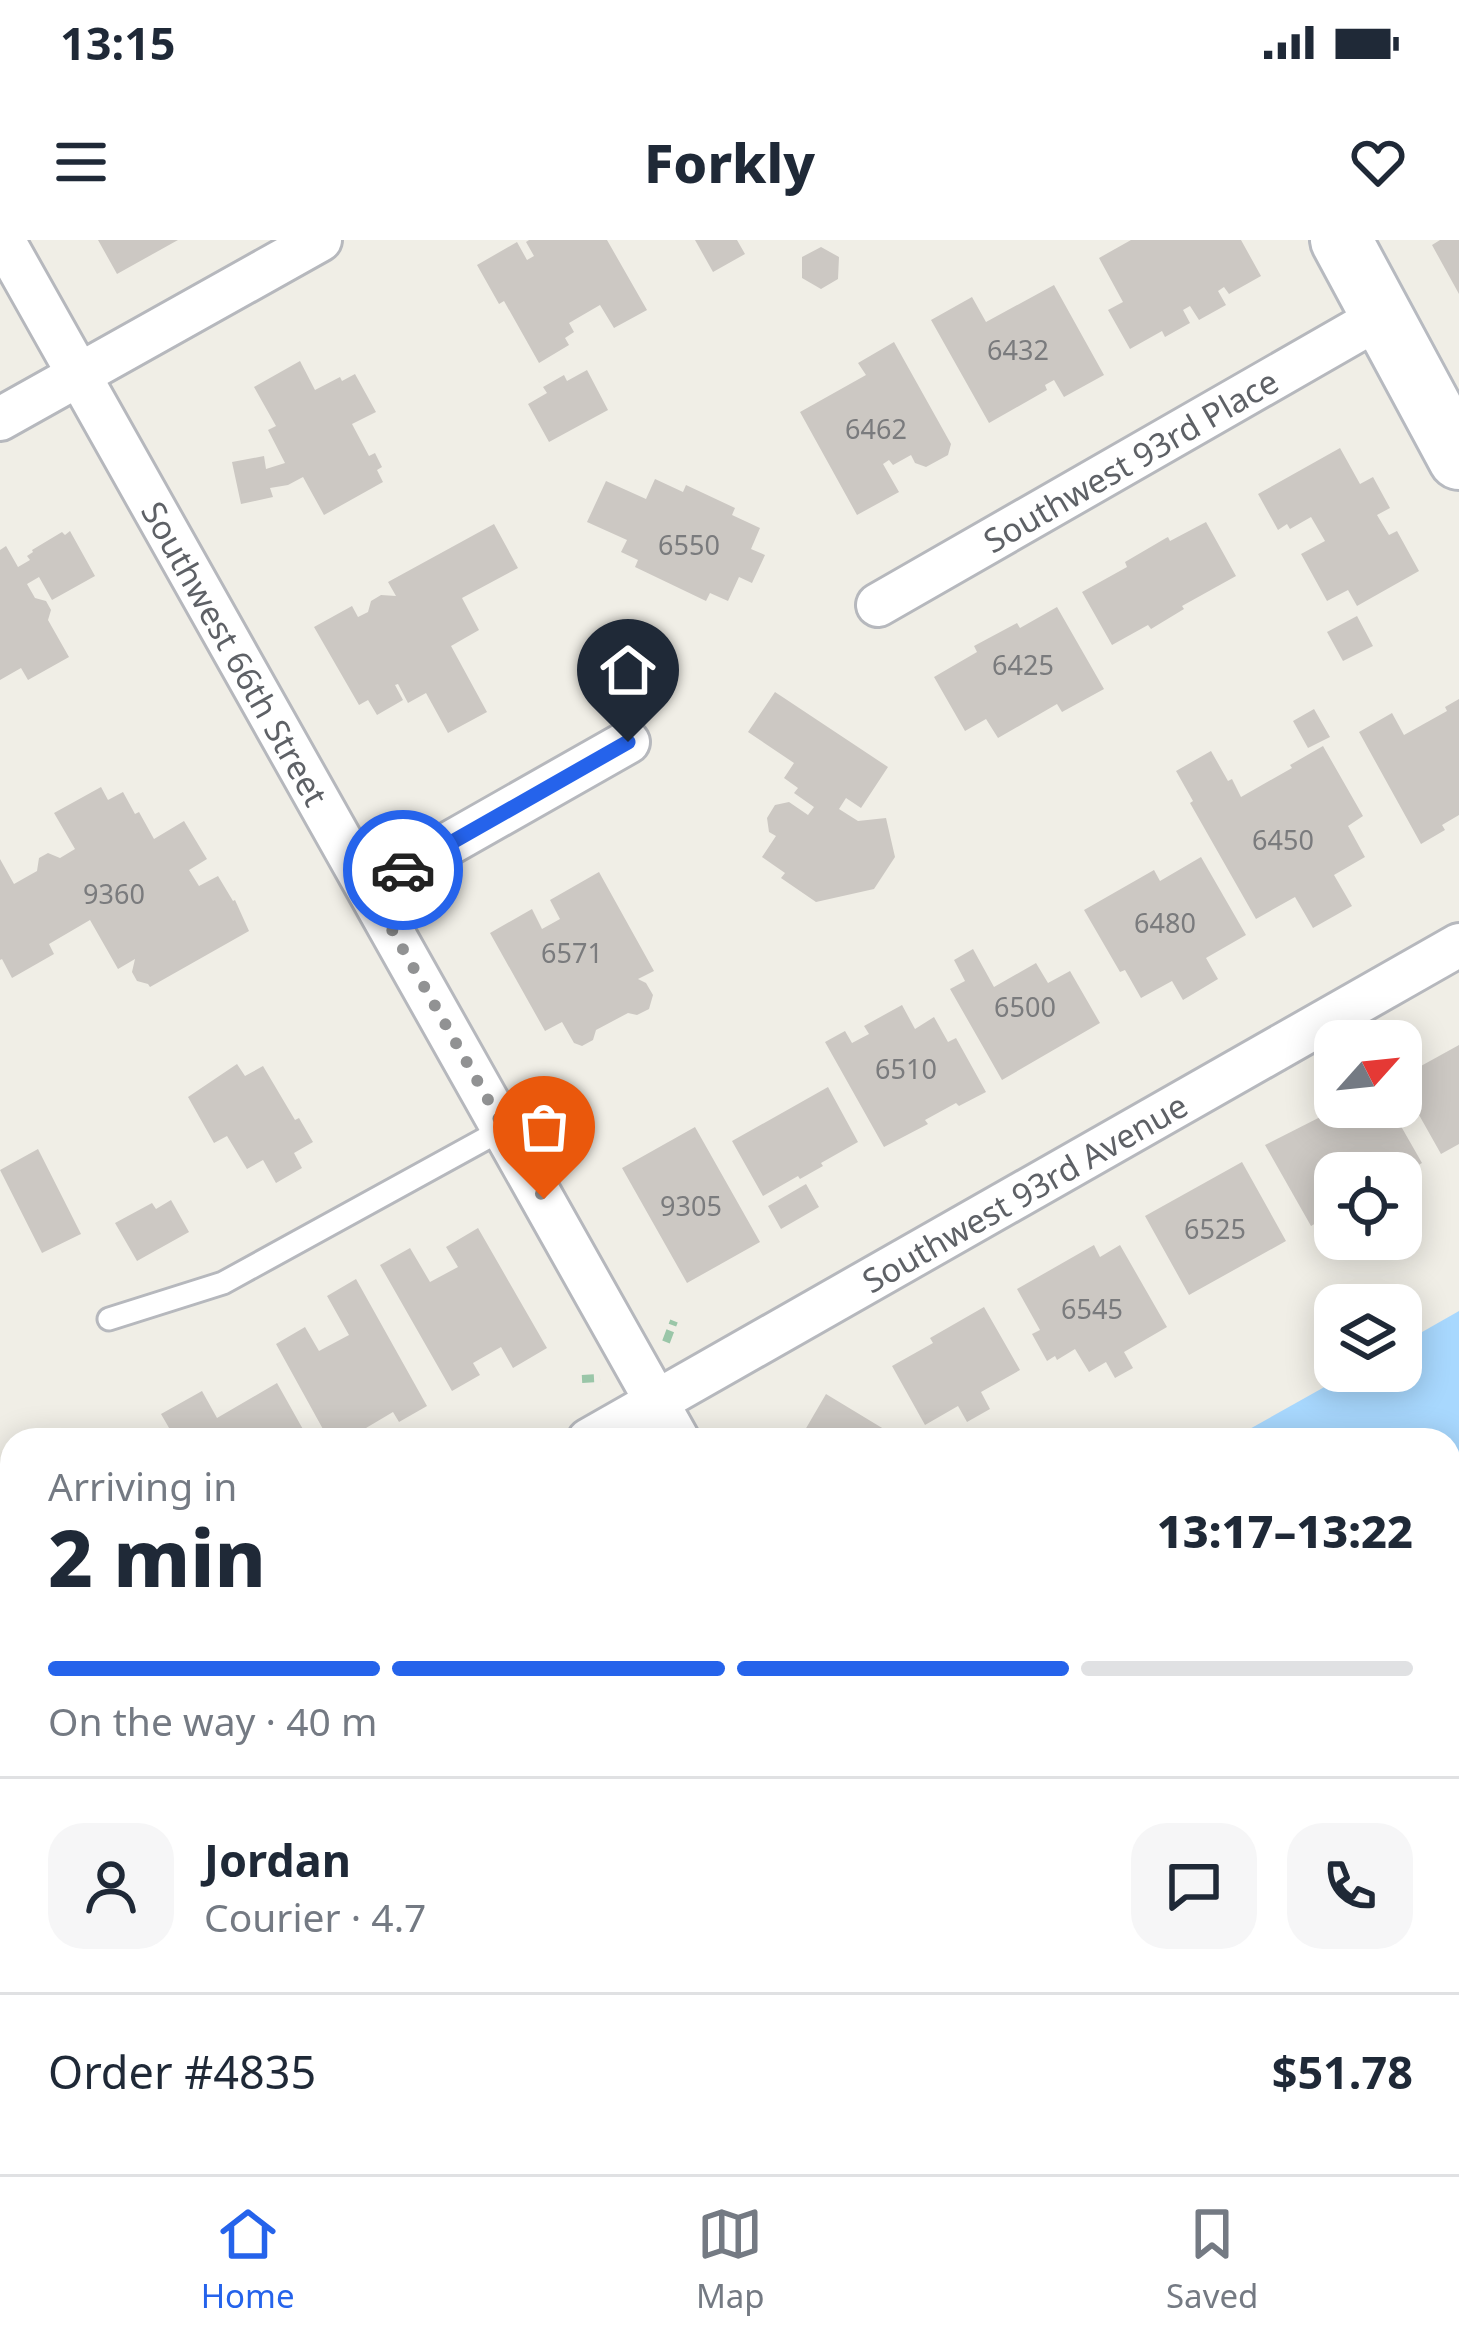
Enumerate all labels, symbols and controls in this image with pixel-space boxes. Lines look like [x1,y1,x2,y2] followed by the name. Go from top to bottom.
[60,12,176,73] text: 13:15
[644,125,815,199] text: Forkly
[48,129,114,195] icon: menu
[1345,129,1411,195] icon: heart
[987,331,1049,368] house number: 6432
[975,358,1286,563] street label: Southwest 93rd Place
[845,410,907,447] house number: 6462
[132,493,339,814] street label: Southwest 66th Street
[658,526,720,563] house number: 6550
[577,619,679,742] pin
[595,637,661,703] icon: home
[992,646,1054,683] house number: 6425
[343,810,463,930] courier
[1252,821,1314,858] house number: 6450
[370,837,436,903] icon: car
[83,875,145,912] house number: 9360
[1134,904,1196,941] house number: 6480
[541,934,603,971] house number: 6571
[994,988,1056,1025] house number: 6500
[1314,1020,1422,1128] north arrow
[1314,1020,1422,1392] map controls
[875,1050,937,1087] house number: 6510
[493,1076,595,1199] pin
[854,1082,1195,1303] street label: Southwest 93rd Avenue
[511,1094,577,1160] icon: bag
[1314,1152,1422,1260] button: locate
[660,1187,722,1224] house number: 9305
[1184,1210,1246,1247] house number: 6525
[1314,1284,1422,1392] button: layers
[1061,1290,1123,1327] house number: 6545
[48,1459,237,1512] text: Arriving in
[1157,1500,1413,1561] text: 13:17–13:22
[48,1504,266,1610] text: 2 min
[48,1694,377,1747] text: On the way · 40 m
[48,1823,174,1949] button: person
[1131,1823,1257,1949] button: chat
[1287,1823,1413,1949] button: phone
[204,1829,351,1890] text: Jordan
[204,1890,426,1943] text: Courier · 4.7
[48,2041,316,2102] text: Order #4835
[1272,2041,1413,2102] text: $51.78
[201,2201,295,2318] tab: Home
[696,2201,765,2318] tab: Map
[1166,2201,1258,2318] tab: Saved

